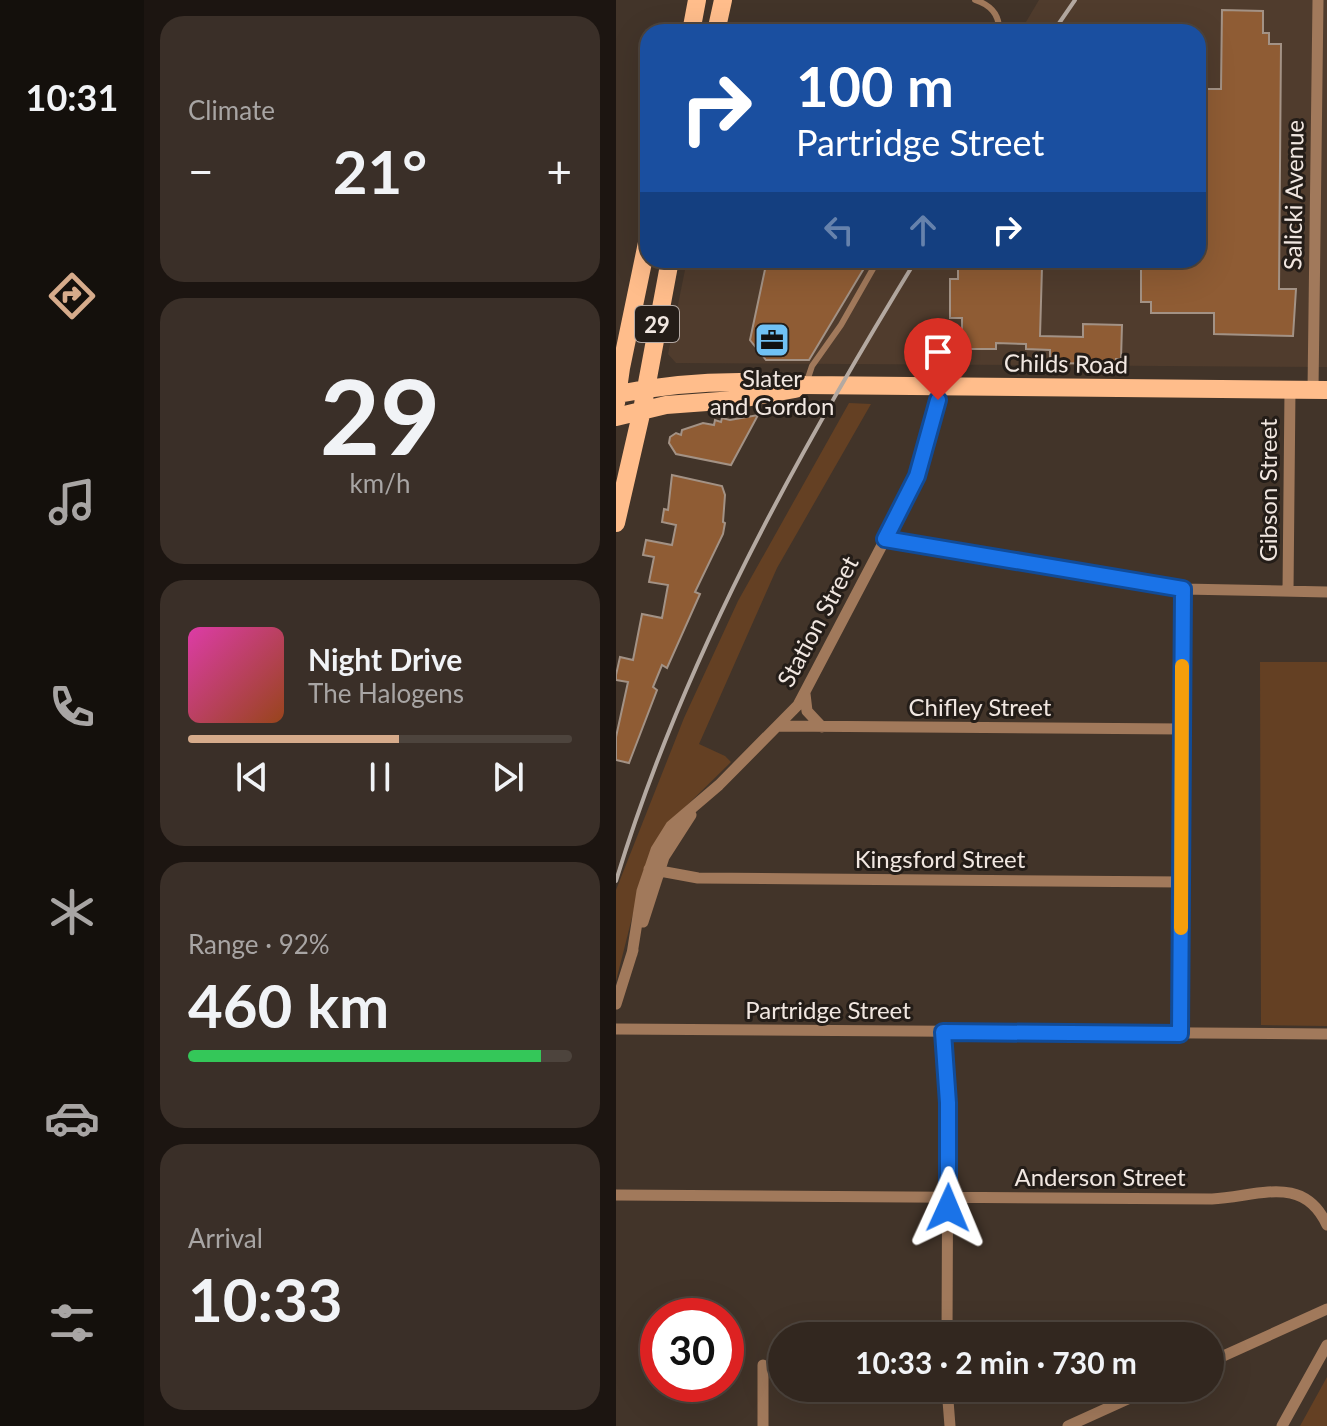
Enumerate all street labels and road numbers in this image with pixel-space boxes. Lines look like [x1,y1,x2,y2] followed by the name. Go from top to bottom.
[1277,120,1309,270] street label: Salicki Avenue
[635,306,679,342] road number: 29
[1004,347,1128,379] street label: Childs Road
[1253,418,1282,562] street label: Gibson Street
[770,550,864,691] street label: Station Street
[909,692,1052,721] street label: Chifley Street
[855,844,1026,873] street label: Kingsford Street
[745,995,911,1024] street label: Partridge Street
[1014,1162,1186,1191] street label: Anderson Street

